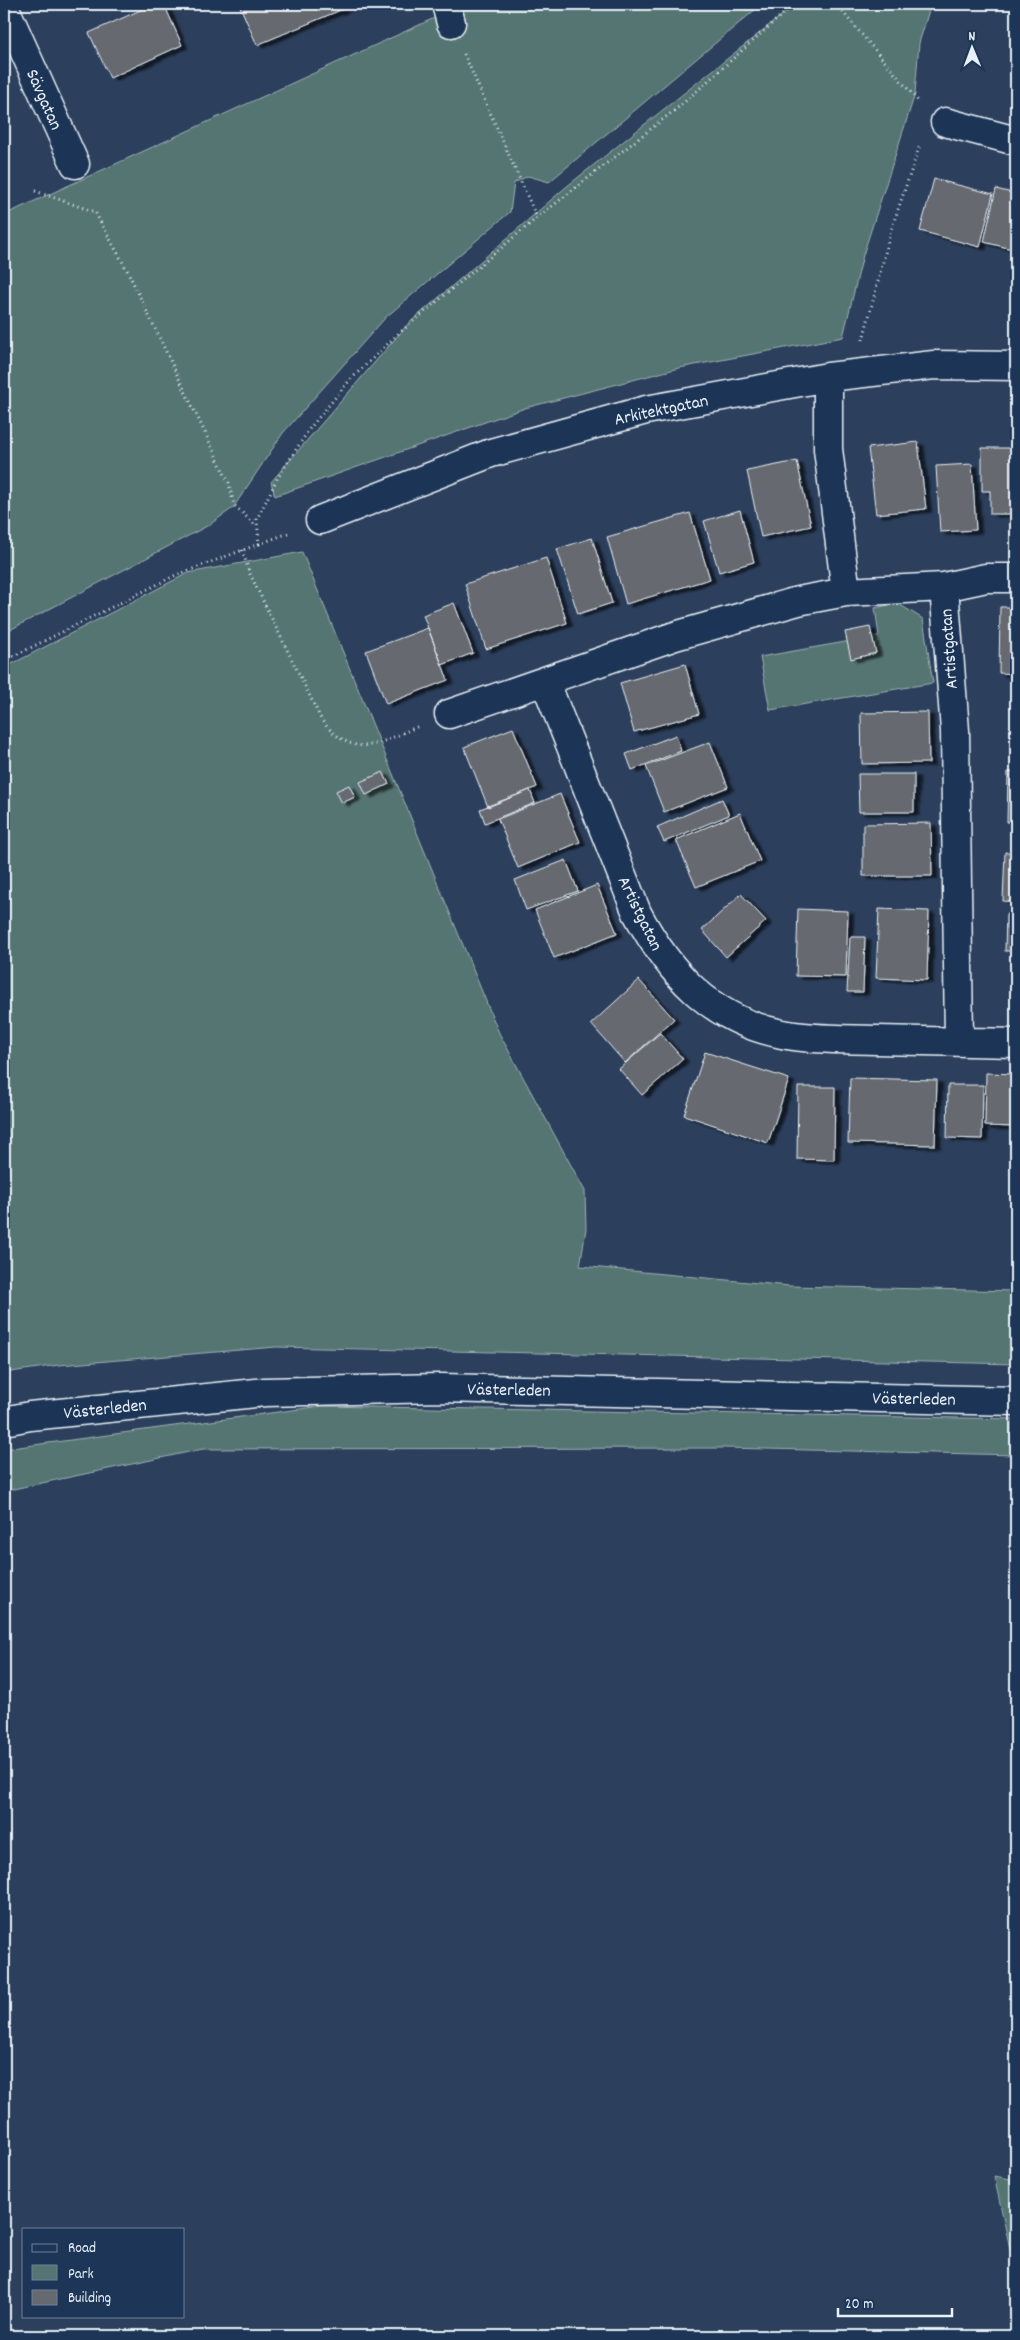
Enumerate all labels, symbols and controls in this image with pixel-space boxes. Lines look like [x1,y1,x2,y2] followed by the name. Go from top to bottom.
[948,22,998,72] north arrow
[968,27,976,47] text: N
[18,66,67,134] street label: Sävgatan
[612,389,711,434] street label: Arkitektgatan
[935,608,966,690] street label: Artistgatan
[610,872,668,956] street label: Artistgatan
[467,1378,551,1405] street label: Västerleden
[872,1387,956,1414] street label: Västerleden
[63,1394,148,1427] street label: Västerleden
[22,2228,185,2318] legend
[68,2238,96,2260] text: Road
[68,2264,94,2286] text: Park
[838,2285,951,2317] scale bar
[68,2288,111,2310] text: Building
[845,2294,873,2316] text: 20 m

